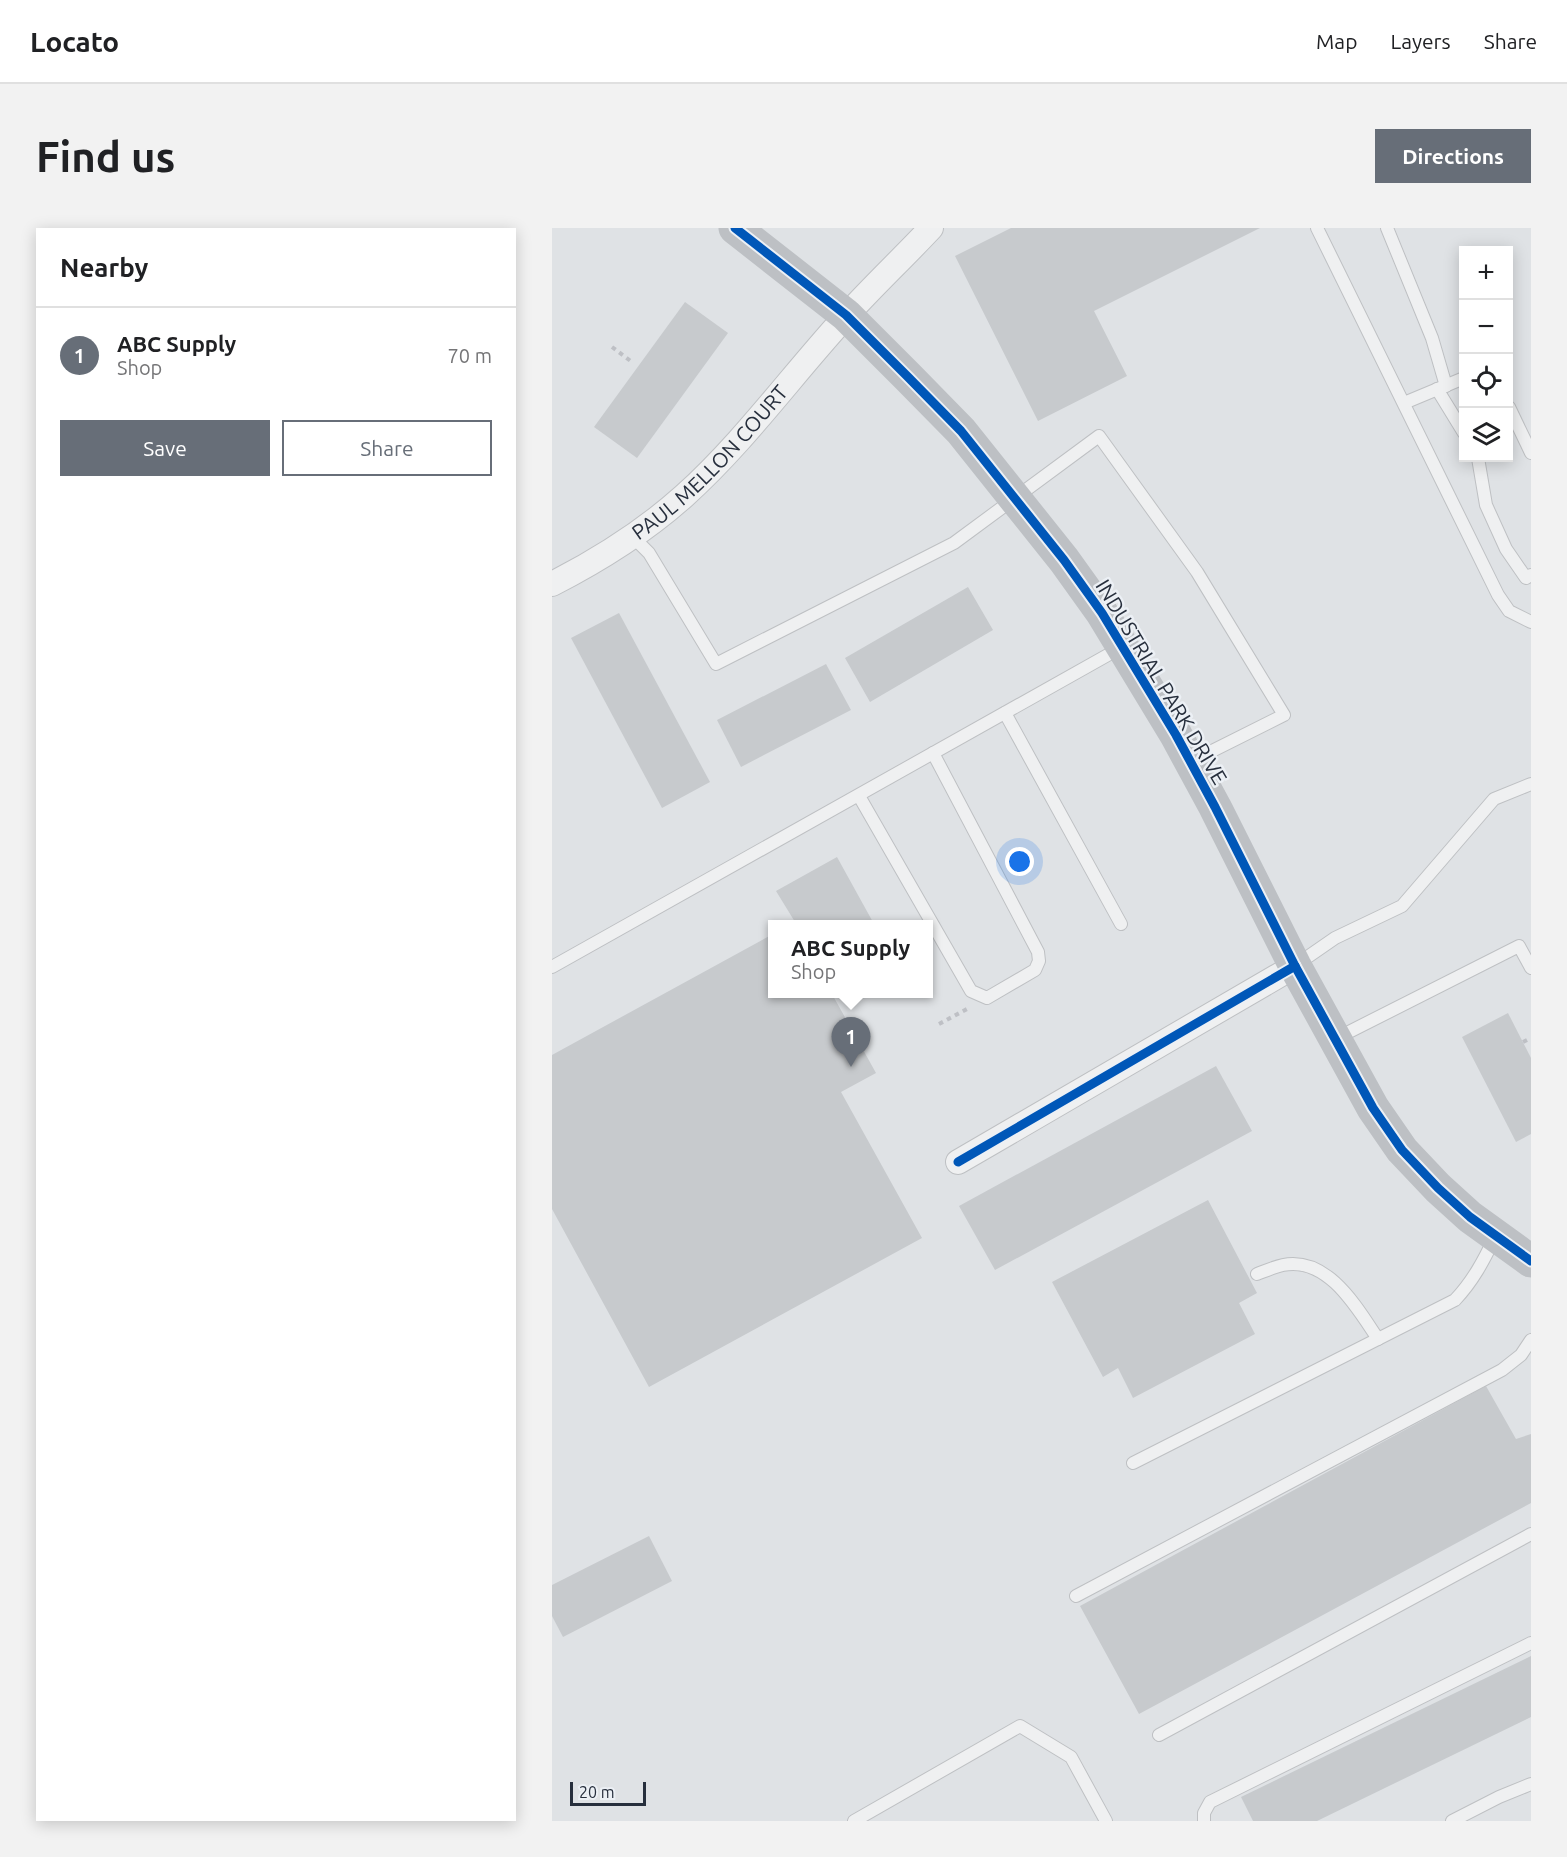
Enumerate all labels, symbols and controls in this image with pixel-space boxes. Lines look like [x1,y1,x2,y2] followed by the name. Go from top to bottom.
[30,26,119,57] text: Locato
[1316,29,1357,53] text: Map
[1390,29,1451,53] text: Layers
[1484,29,1537,53] text: Share
[1375,129,1531,183] button: Directions
[36,133,175,180] text: Find us
[1459,246,1513,462] map controls
[1459,246,1513,300] button: +
[60,253,148,282] text: Nearby
[1459,300,1513,354] button: −
[117,331,236,356] text: ABC Supply
[74,344,85,367] text: 1
[448,344,492,367] text: 70 m
[1459,354,1513,408] button: locate
[117,356,162,379] text: Shop
[627,380,792,544] street label: PAUL MELLON COURT
[1459,408,1513,462] button: layers
[60,420,270,476] button: Save
[282,420,492,476] button: Share
[1091,575,1232,788] street label: INDUSTRIAL PARK DRIVE
[1005,847,1034,876] your location
[768,920,933,998] popup
[791,935,910,960] text: ABC Supply
[791,960,836,983] text: Shop
[832,1018,870,1067] pin: 1
[570,1779,646,1806] scale bar
[579,1783,615,1801] text: 20 m

